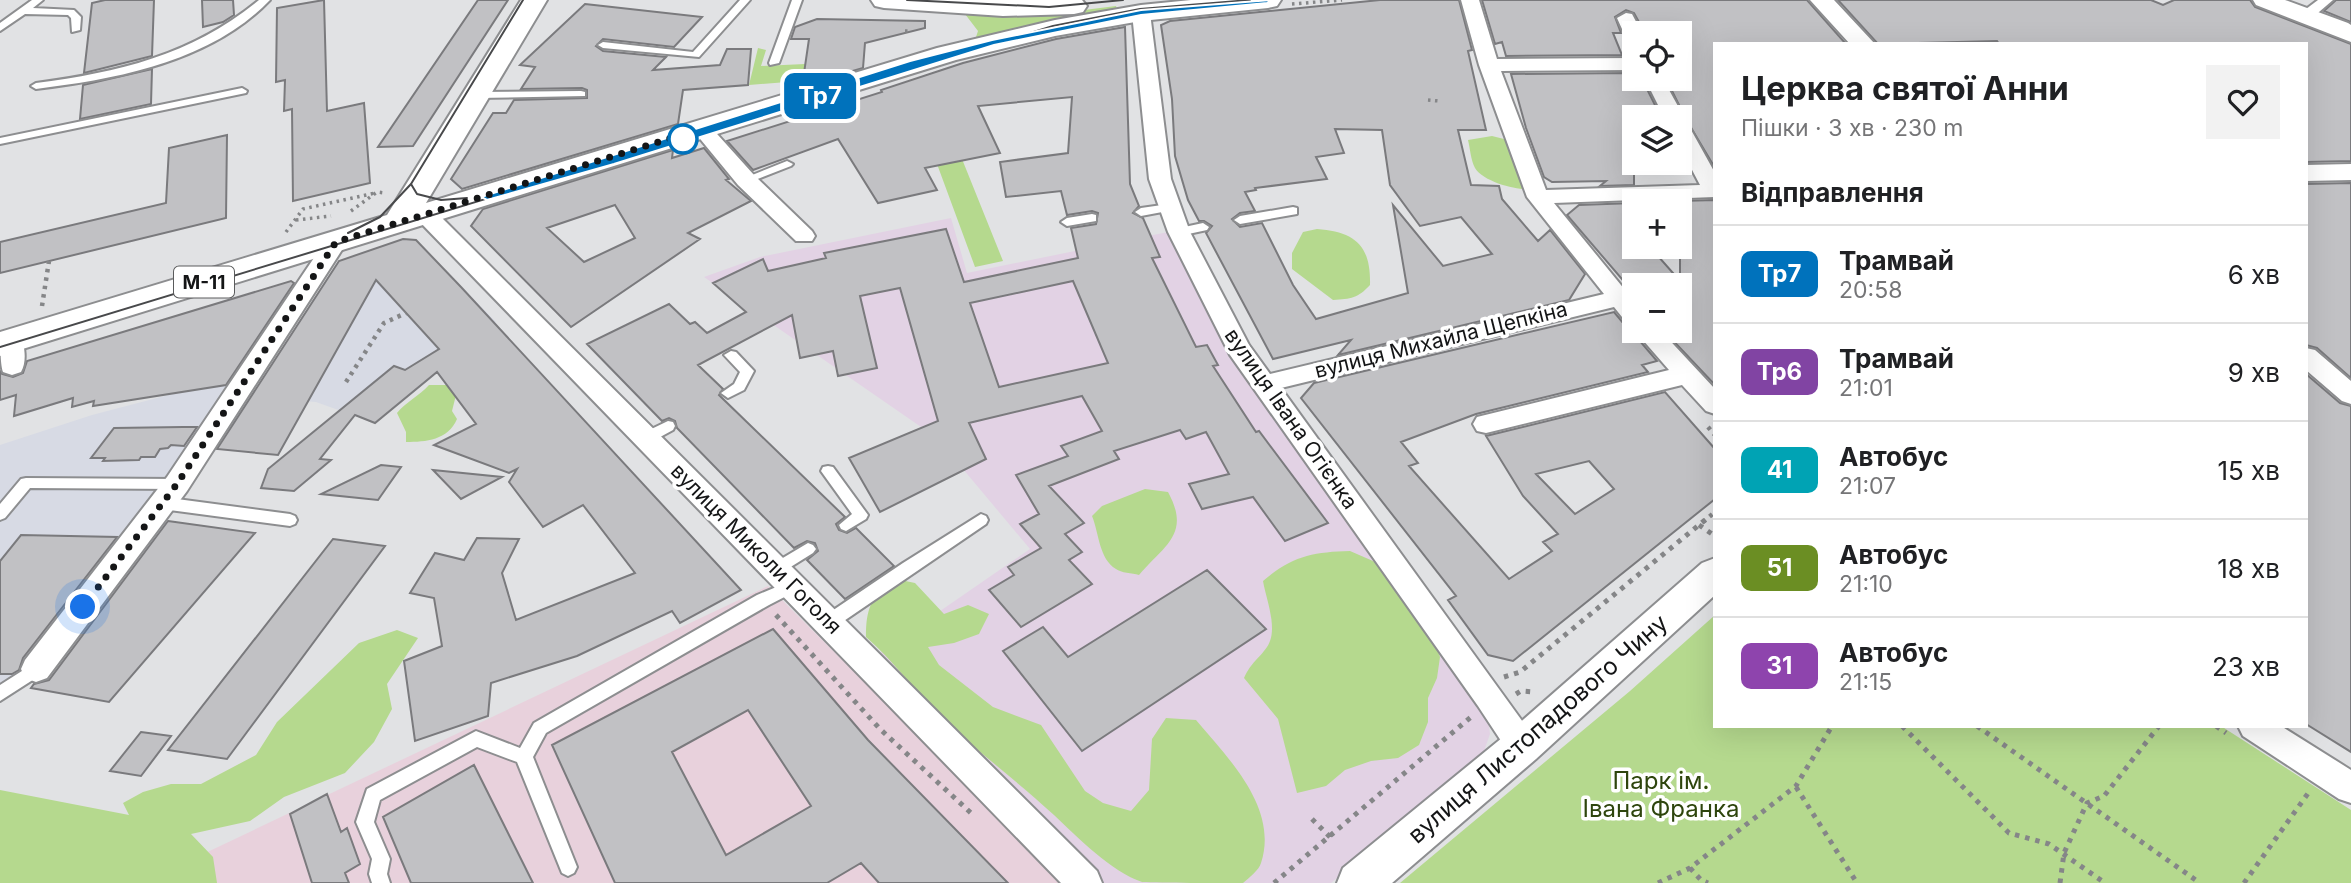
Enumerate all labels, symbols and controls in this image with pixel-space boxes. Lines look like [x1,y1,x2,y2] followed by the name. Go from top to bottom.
[1622,21,1692,343] map controls
[1622,21,1692,91] button: locate
[2206,65,2280,139] button: heart
[1741,68,2069,108] text: Церква святої Анни
[780,73,860,119] line badge: Тр7
[798,81,842,110] text: Тр7
[1622,105,1692,175] button: layers
[1741,114,1963,142] text: Пішки · 3 хв · 230 m
[668,124,698,154] unlabelled marker
[1741,177,1924,208] text: Відправлення
[1622,189,1692,259] button: +
[1839,245,1954,276] text: Трамвай
[1758,259,1801,288] text: Тр7
[2228,259,2280,290] text: 6 хв
[174,266,234,298] road number: М-11
[1622,273,1692,343] button: −
[1839,276,1902,304] text: 20:58
[1312,296,1570,383] street label: вулиця Михайла Щепкіна
[1220,324,1363,514] street label: вулиця Івана Огієнка
[1839,343,1954,374] text: Трамвай
[1757,357,1802,386] text: Тр6
[2228,357,2280,388] text: 9 хв
[1839,374,1893,402] text: 21:01
[1839,441,1948,472] text: Автобус
[1767,455,1792,484] text: 41
[2217,455,2280,486] text: 15 хв
[666,458,847,639] street label: вулиця Миколи Гоголя
[1839,472,1896,500] text: 21:07
[1839,539,1948,570] text: Автобус
[1767,553,1792,582] text: 51
[2217,553,2280,584] text: 18 хв
[1839,570,1893,598] text: 21:10
[65,589,100,624] your location
[1402,608,1673,849] street label: вулиця Листопадового Чину
[1839,637,1948,668] text: Автобус
[1767,651,1792,680] text: 31
[2212,651,2280,682] text: 23 хв
[1839,668,1892,696] text: 21:15
[1583,766,1739,823] park label: Парк ім. Івана Франка

